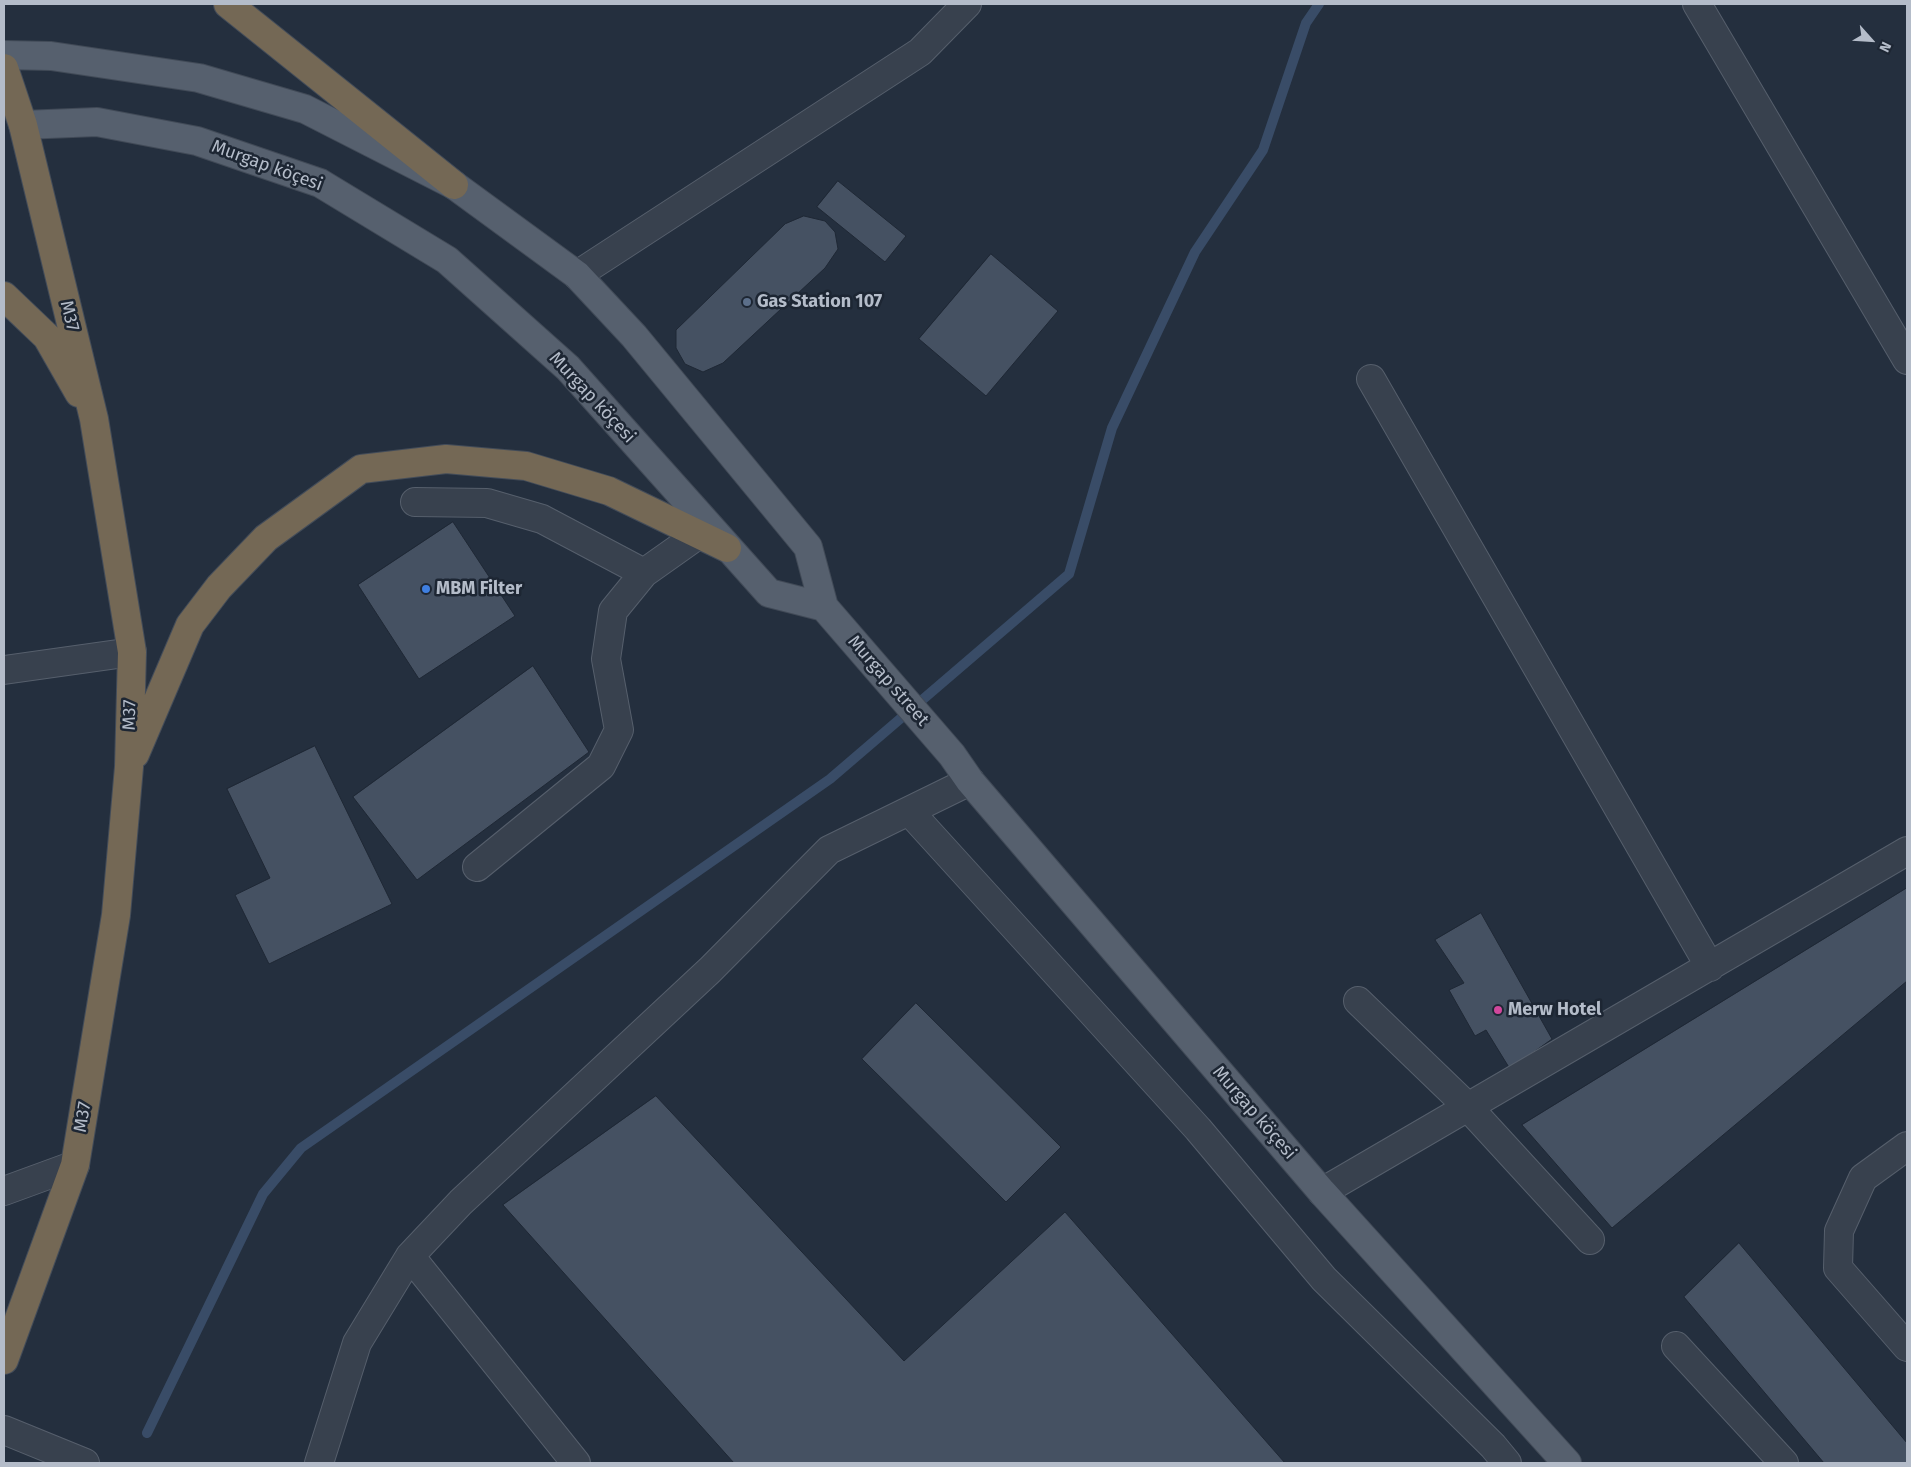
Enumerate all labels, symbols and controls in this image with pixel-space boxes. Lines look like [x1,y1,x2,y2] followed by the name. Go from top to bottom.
[1846,15,1896,65] north arrow
[1875,39,1895,55] text: N
[209,136,325,196] street label: Murgap köçesi
[757,291,882,313] place label: Gas Station 107
[741,296,753,308] marker: Gas Station 107
[55,298,83,334] street label: M37
[544,348,640,448] street label: Murgap köçesi
[436,578,522,600] place label: MBM Filter
[420,583,432,595] marker: MBM Filter
[843,631,933,731] street label: Murgap street
[119,699,141,731] street label: M37
[1508,999,1601,1021] place label: Merw Hotel
[1492,1004,1504,1016] marker: Merw Hotel
[1208,1062,1300,1164] street label: Murgap köçesi
[70,1100,96,1134] street label: M37

